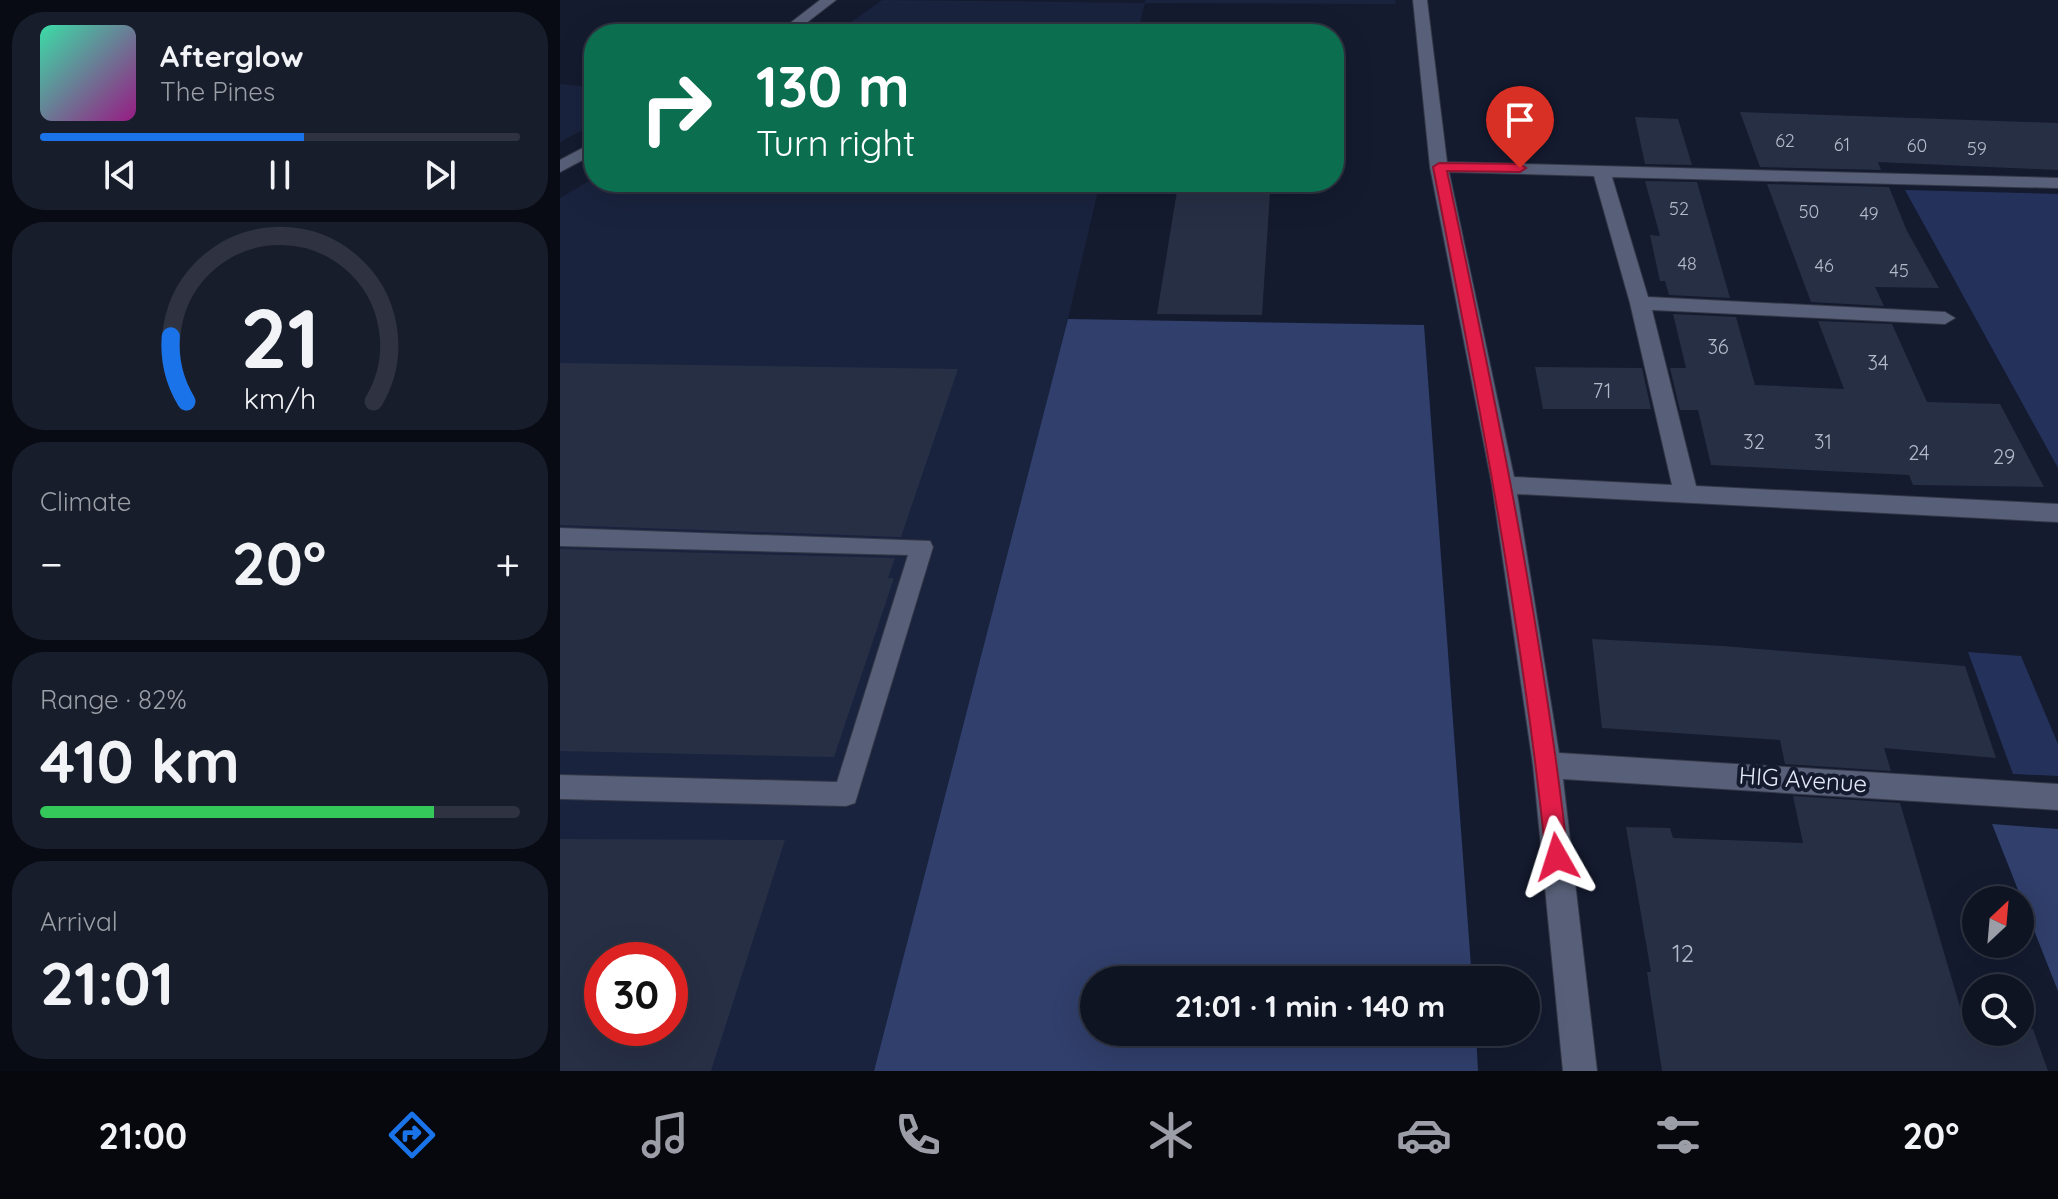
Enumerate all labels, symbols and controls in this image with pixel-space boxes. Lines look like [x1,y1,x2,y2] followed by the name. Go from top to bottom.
[160,37,303,75] text: Afterglow
[756,51,910,121] text: 130 m
[624,56,728,160] icon: right
[160,75,275,108] text: The Pines
[1486,86,1554,168] pin
[1498,98,1542,142] icon: arrive
[756,120,915,165] text: Turn right
[1775,129,1795,152] house number: 62
[1834,133,1850,156] house number: 61
[1907,134,1927,157] house number: 60
[1967,137,1987,160] house number: 59
[98,153,142,197] icon: previous
[258,153,302,197] icon: pause
[418,153,462,197] icon: next
[1669,197,1689,220] house number: 52
[1799,200,1819,223] house number: 50
[1859,202,1879,225] house number: 49
[1677,252,1697,275] house number: 48
[1814,254,1834,277] house number: 46
[1889,259,1909,282] house number: 45
[240,284,320,388] text: 21
[1707,334,1729,359] house number: 36
[1867,350,1889,375] house number: 34
[1593,378,1611,403] house number: 71
[244,380,316,416] text: km/h
[1743,429,1765,454] house number: 32
[1814,429,1832,454] house number: 31
[1908,440,1930,465] house number: 24
[1993,444,2015,469] house number: 29
[40,485,131,518] text: Climate
[232,525,326,600] text: 20°
[40,536,63,591] text: −
[495,536,520,591] text: +
[40,683,187,716] text: Range · 82%
[40,723,240,798] text: 410 km
[1738,760,1868,798] street label: HIG Avenue
[1515,815,1599,899] position arrow
[1962,886,2034,958] north arrow
[1962,886,2034,1046] map controls
[40,905,118,938] text: Arrival
[1672,938,1694,968] house number: 12
[584,942,688,1046] speed limit sign: 30
[40,945,174,1020] text: 21:01
[1962,974,2034,1046] button: search
[1175,987,1445,1025] text: 21:01 · 1 min · 140 m
[384,1107,440,1163] icon: directions
[637,1107,693,1163] icon: music
[890,1107,946,1163] icon: phone
[1143,1107,1199,1163] icon: climate
[1396,1107,1452,1163] icon: car
[1650,1107,1706,1163] icon: filters
[99,1113,187,1158] text: 21:00
[1903,1113,1959,1158] text: 20°

